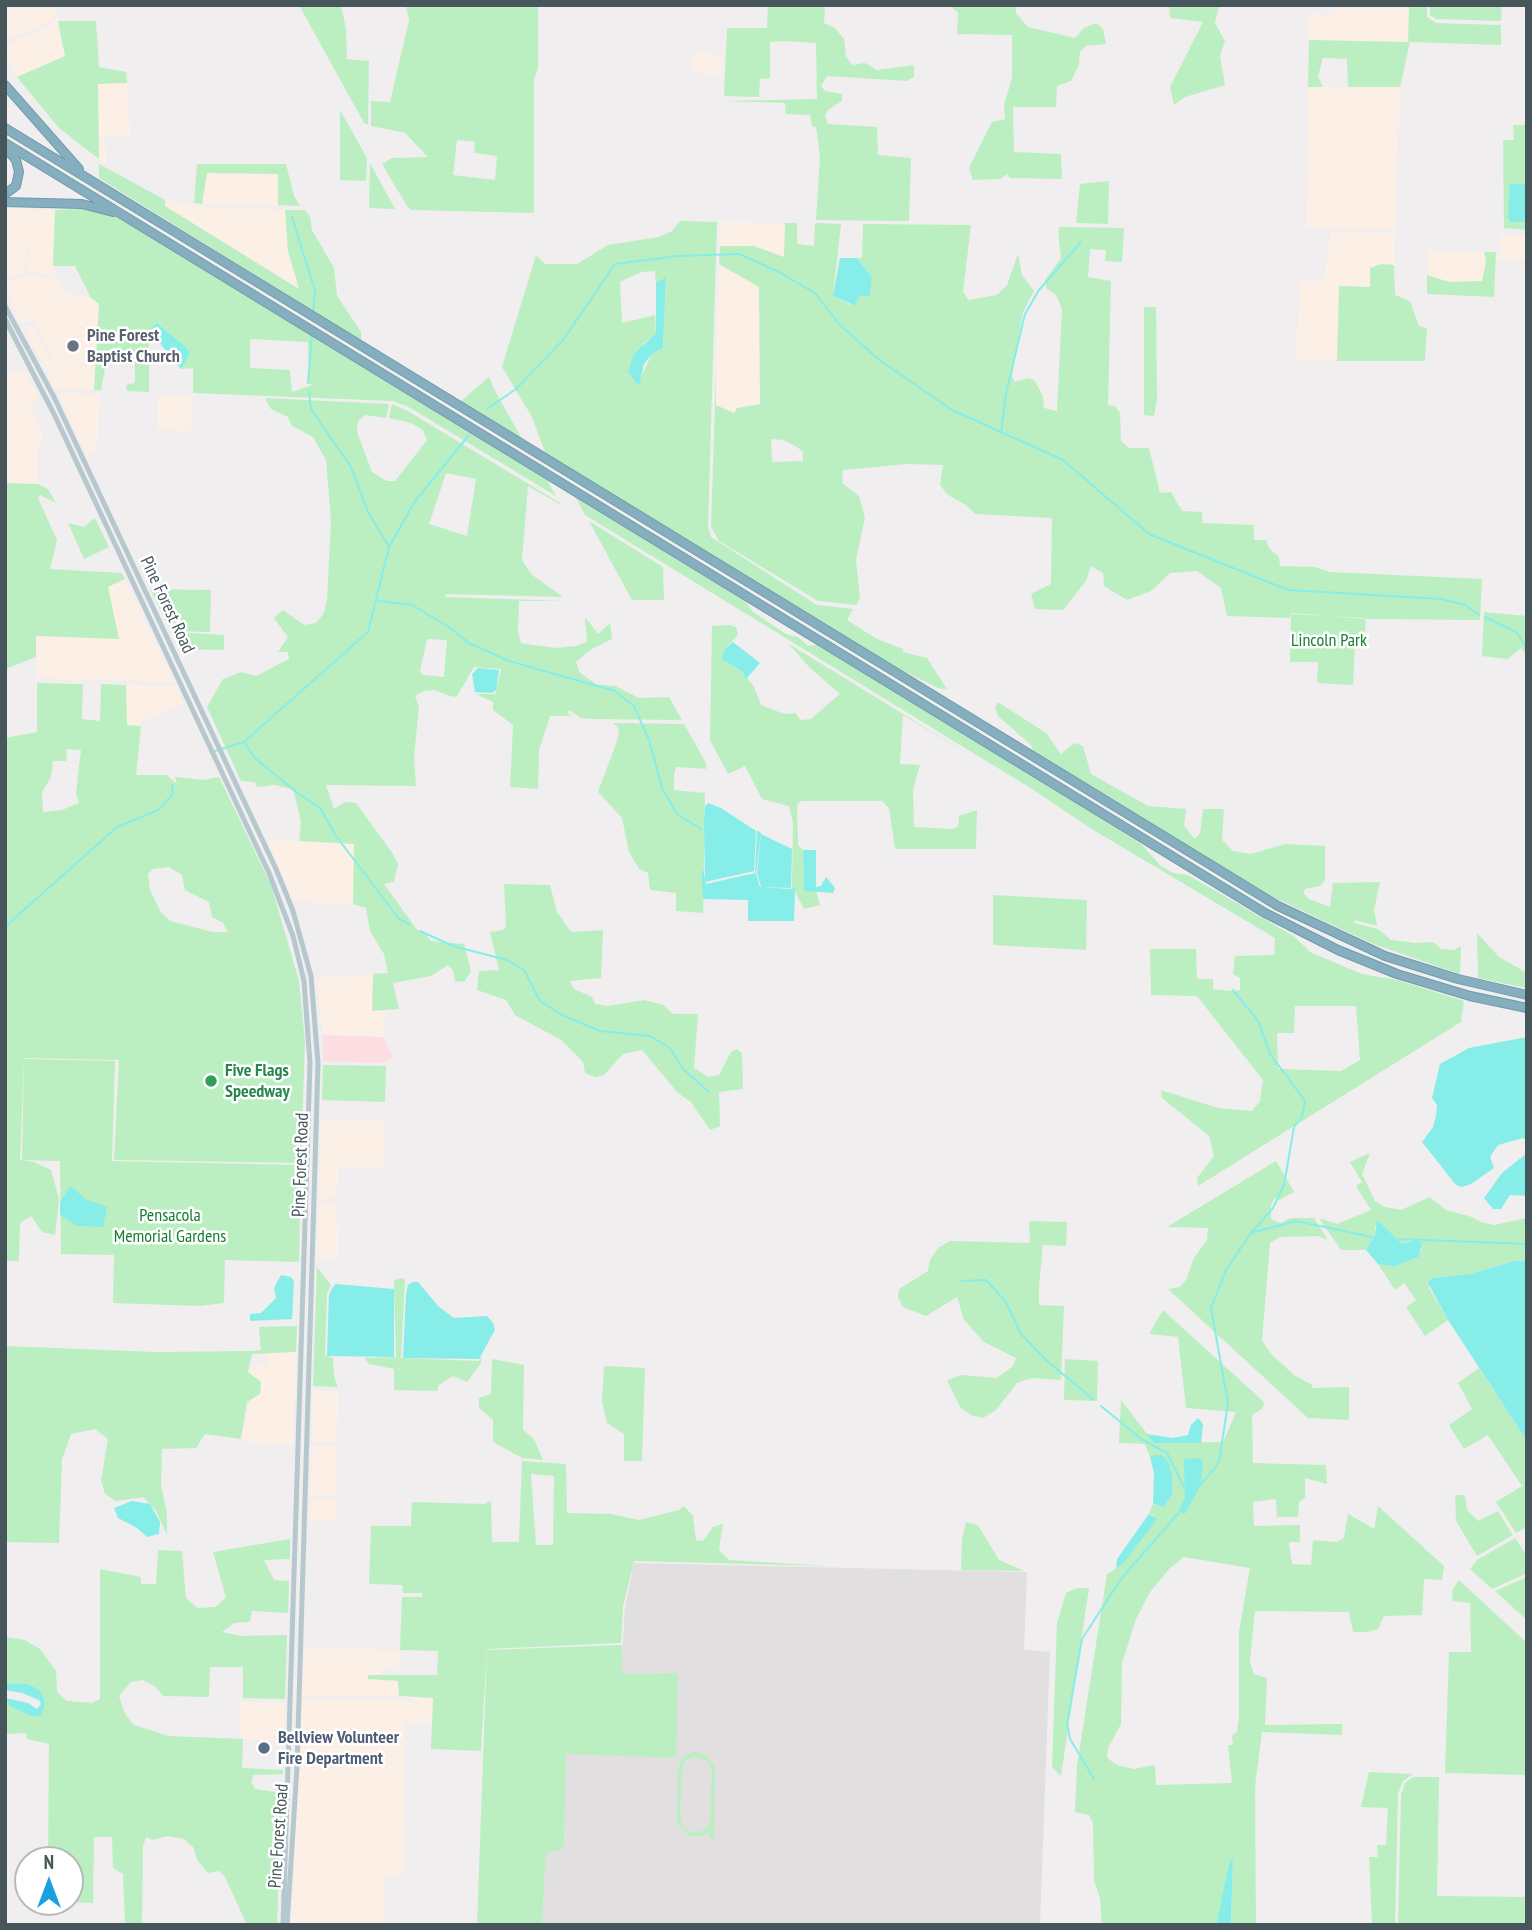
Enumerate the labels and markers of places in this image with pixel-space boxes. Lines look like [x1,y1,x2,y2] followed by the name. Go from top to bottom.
[87,325,180,368] place label: Pine Forest Baptist Church
[65,338,81,354] marker: Pine Forest Baptist Church
[225,1060,290,1102] place label: Five Flags Speedway
[203,1073,219,1089] marker: Five Flags Speedway
[278,1727,399,1770] place label: Bellview Volunteer Fire Department
[256,1740,272,1756] marker: Bellview Volunteer Fire Department

